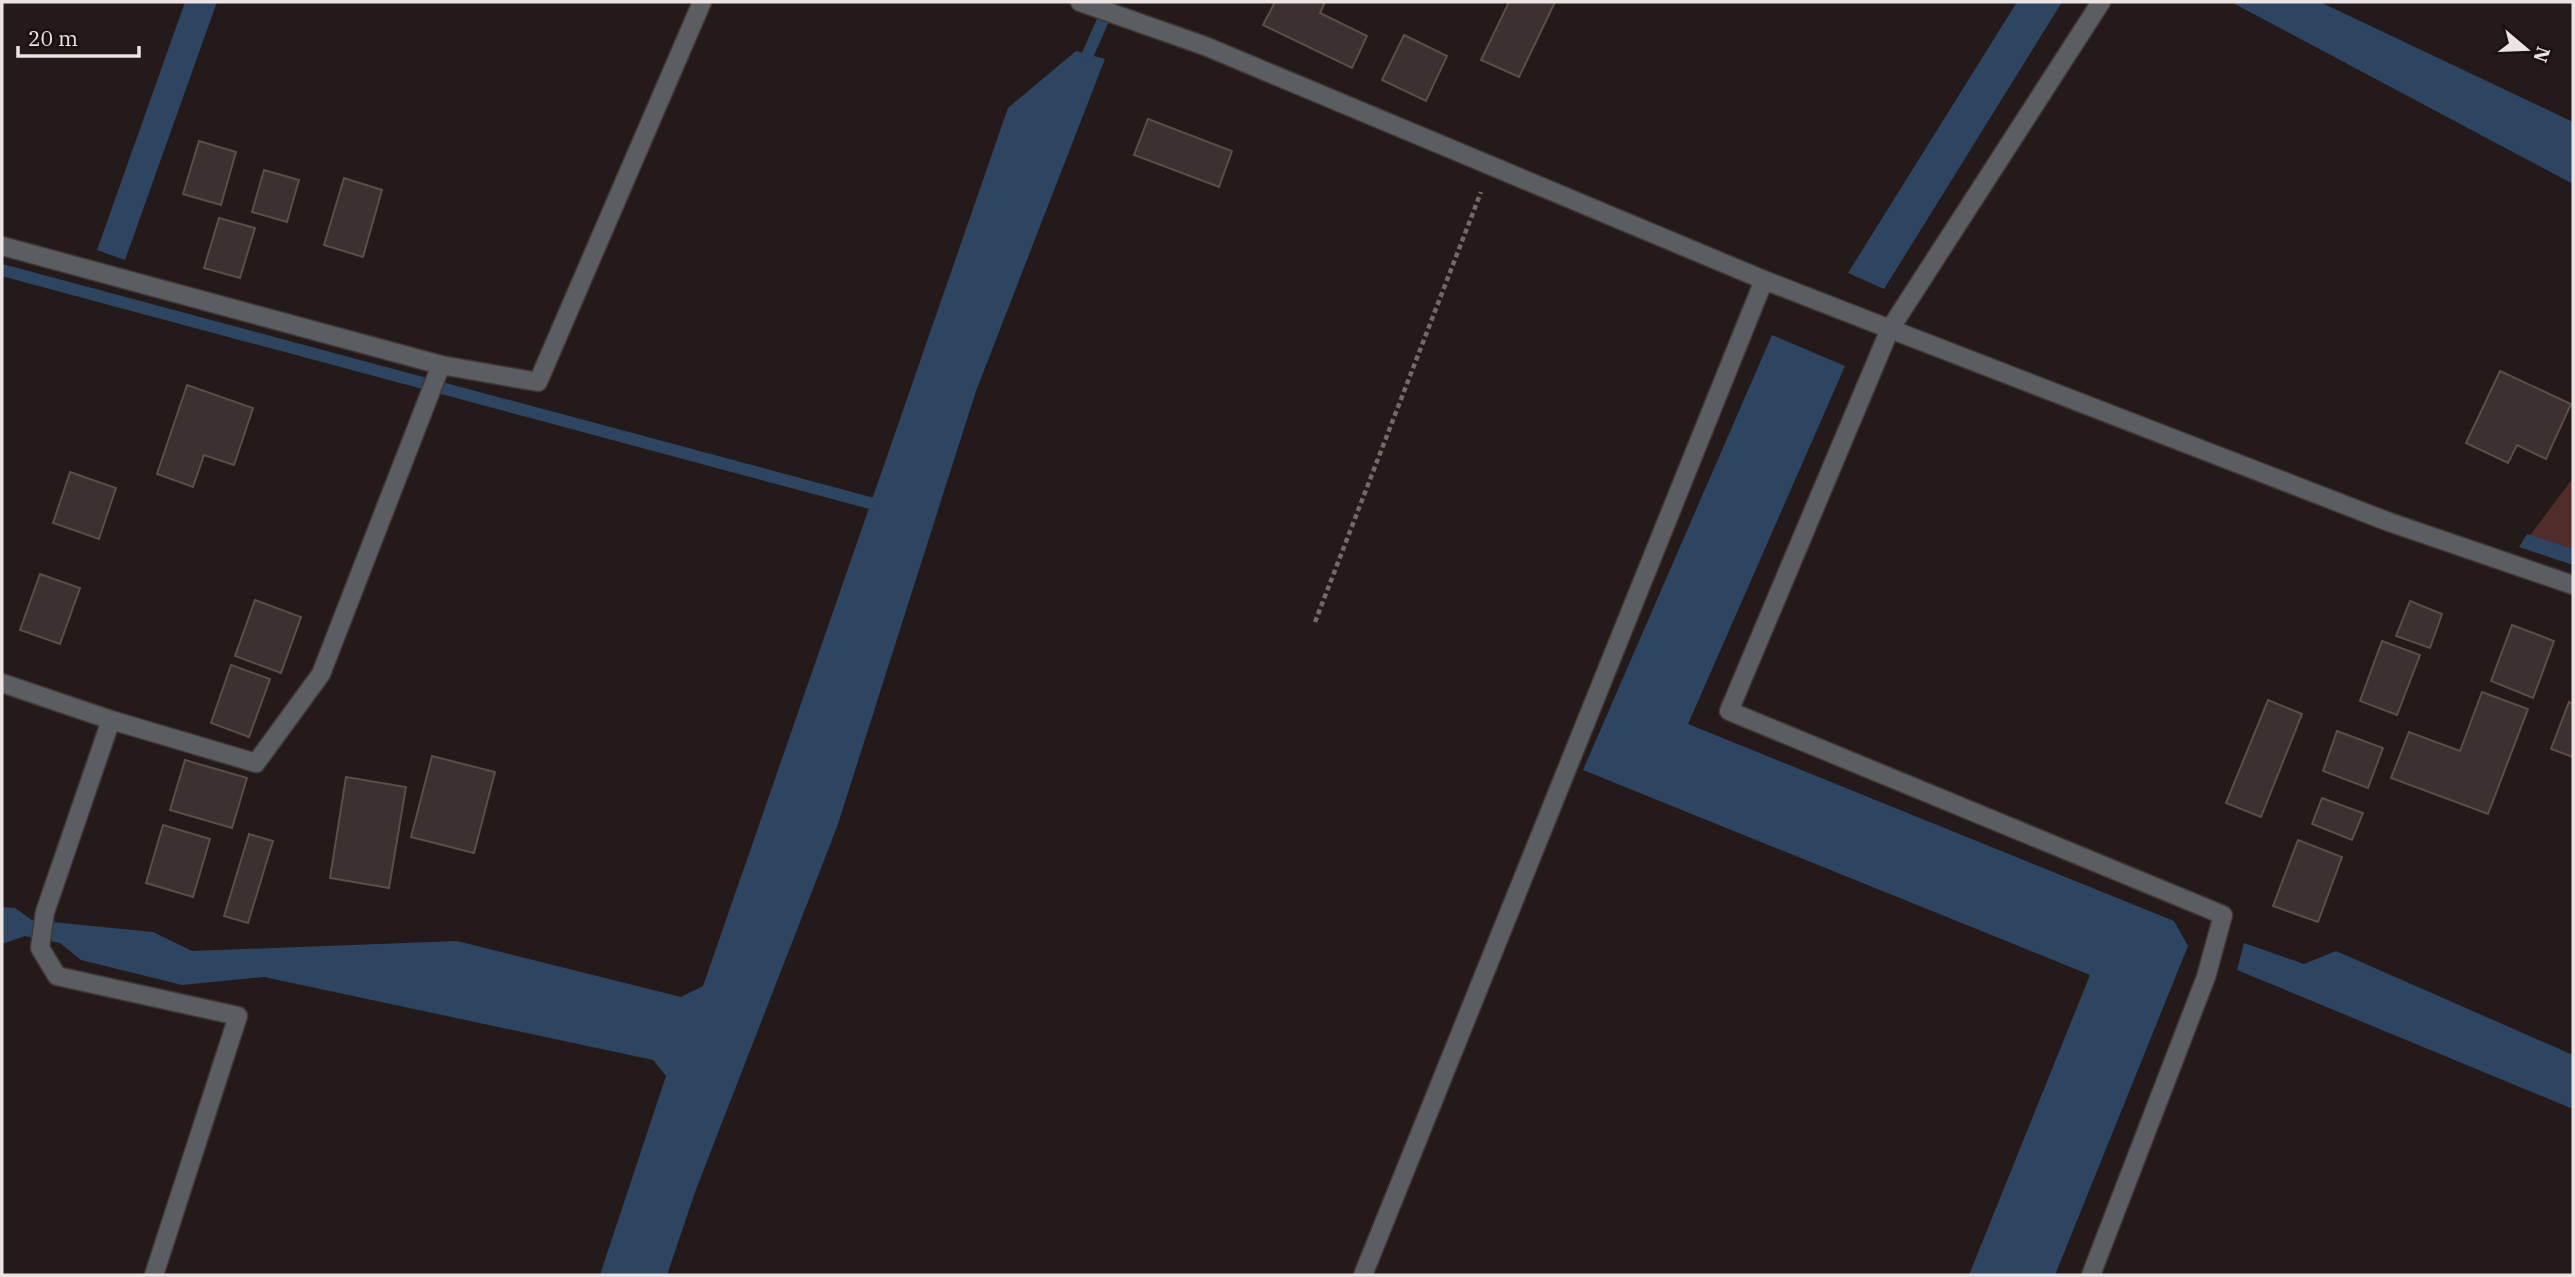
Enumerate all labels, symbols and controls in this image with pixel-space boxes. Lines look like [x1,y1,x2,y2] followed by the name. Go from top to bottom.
[18,14,138,58] scale bar
[2491,14,2561,84] north arrow
[28,24,78,52] text: 20 m
[2528,44,2556,66] text: N

